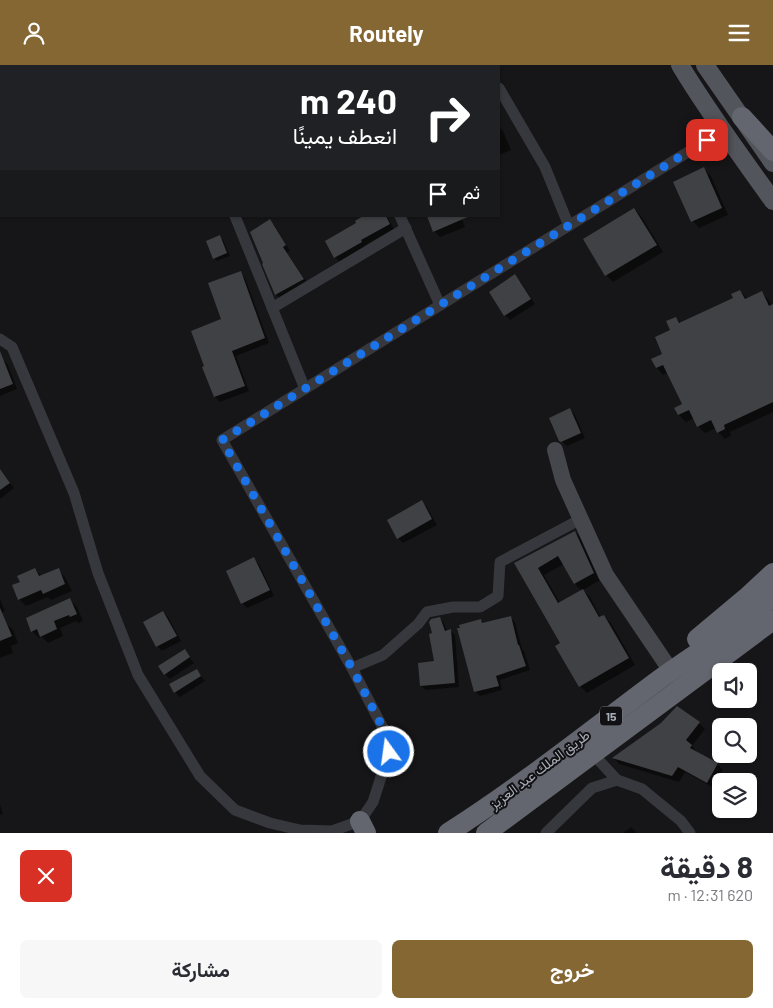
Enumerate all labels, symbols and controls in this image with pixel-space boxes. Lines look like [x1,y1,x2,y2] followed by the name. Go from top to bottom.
[20,19,48,47] icon: person
[725,19,753,47] icon: menu
[349,20,424,46] text: Routely
[300,79,397,121] text: 240 m
[415,85,480,150] icon: right
[686,119,728,161] pin
[293,122,397,148] text: انعطف يمينًا
[693,126,721,154] icon: arrive
[424,180,452,208] icon: arrive
[462,180,480,203] text: ثم
[712,663,757,818] map controls
[712,663,757,708] button: sound
[600,706,622,725] road number: 15
[712,718,757,763] button: search
[362,725,414,777] position arrow
[485,726,593,814] street label: طريق الملك عبد العزيز
[712,773,757,818] button: layers
[660,848,753,884] text: 8 دقيقة
[20,850,72,902] button: close
[668,885,753,904] text: 620 m · 12:31
[20,940,382,998] button: مشاركة
[392,940,753,998] button: خروج

